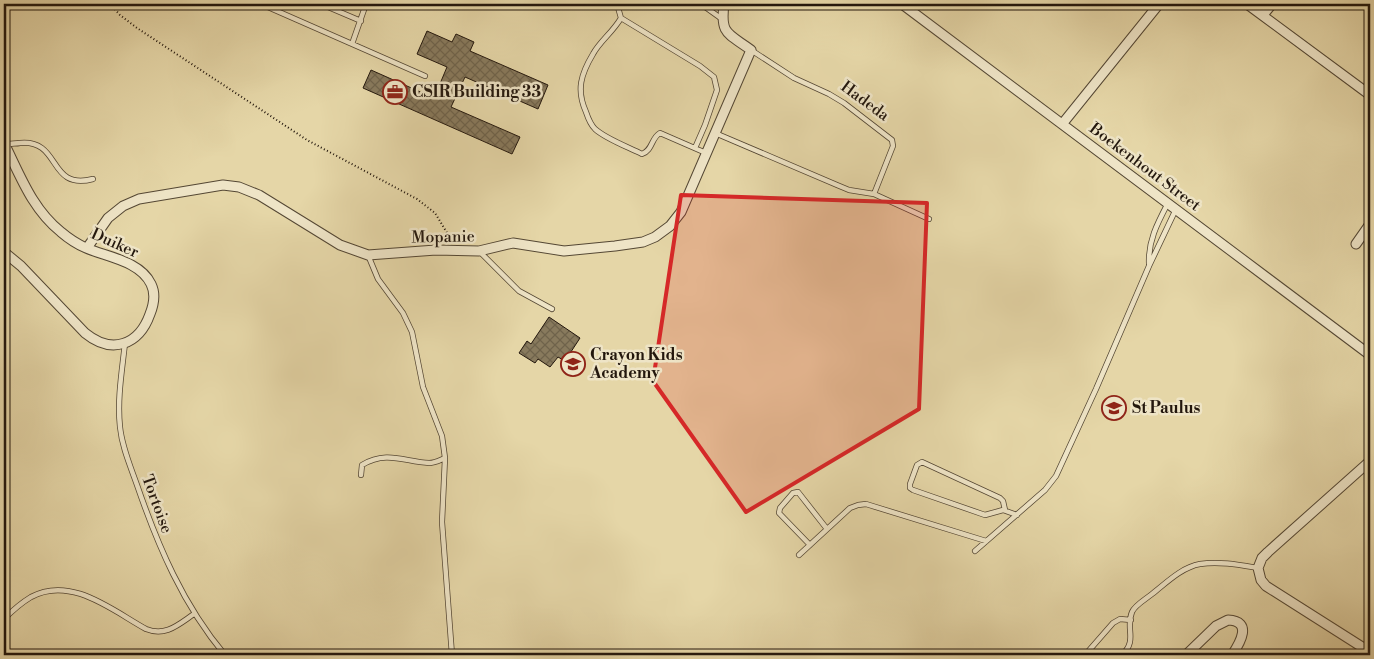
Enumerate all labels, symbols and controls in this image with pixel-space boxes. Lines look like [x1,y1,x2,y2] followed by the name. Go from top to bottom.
[837,77,894,126] street label: Hadeda
[382,79,408,105] office icon: CSIR Building 33
[412,82,542,102] place label: CSIR Building 33
[1085,118,1205,216] street label: Boekenhout Street
[88,224,142,262] street label: Duiker
[411,226,475,248] street label: Mopanie
[589,345,683,383] place label: Crayon Kids Academy
[560,351,586,377] school or university icon: Crayon Kids Academy
[1101,395,1127,421] school or university icon: St Paulus
[1132,398,1201,418] place label: St Paulus
[137,472,177,536] street label: Tortoise

